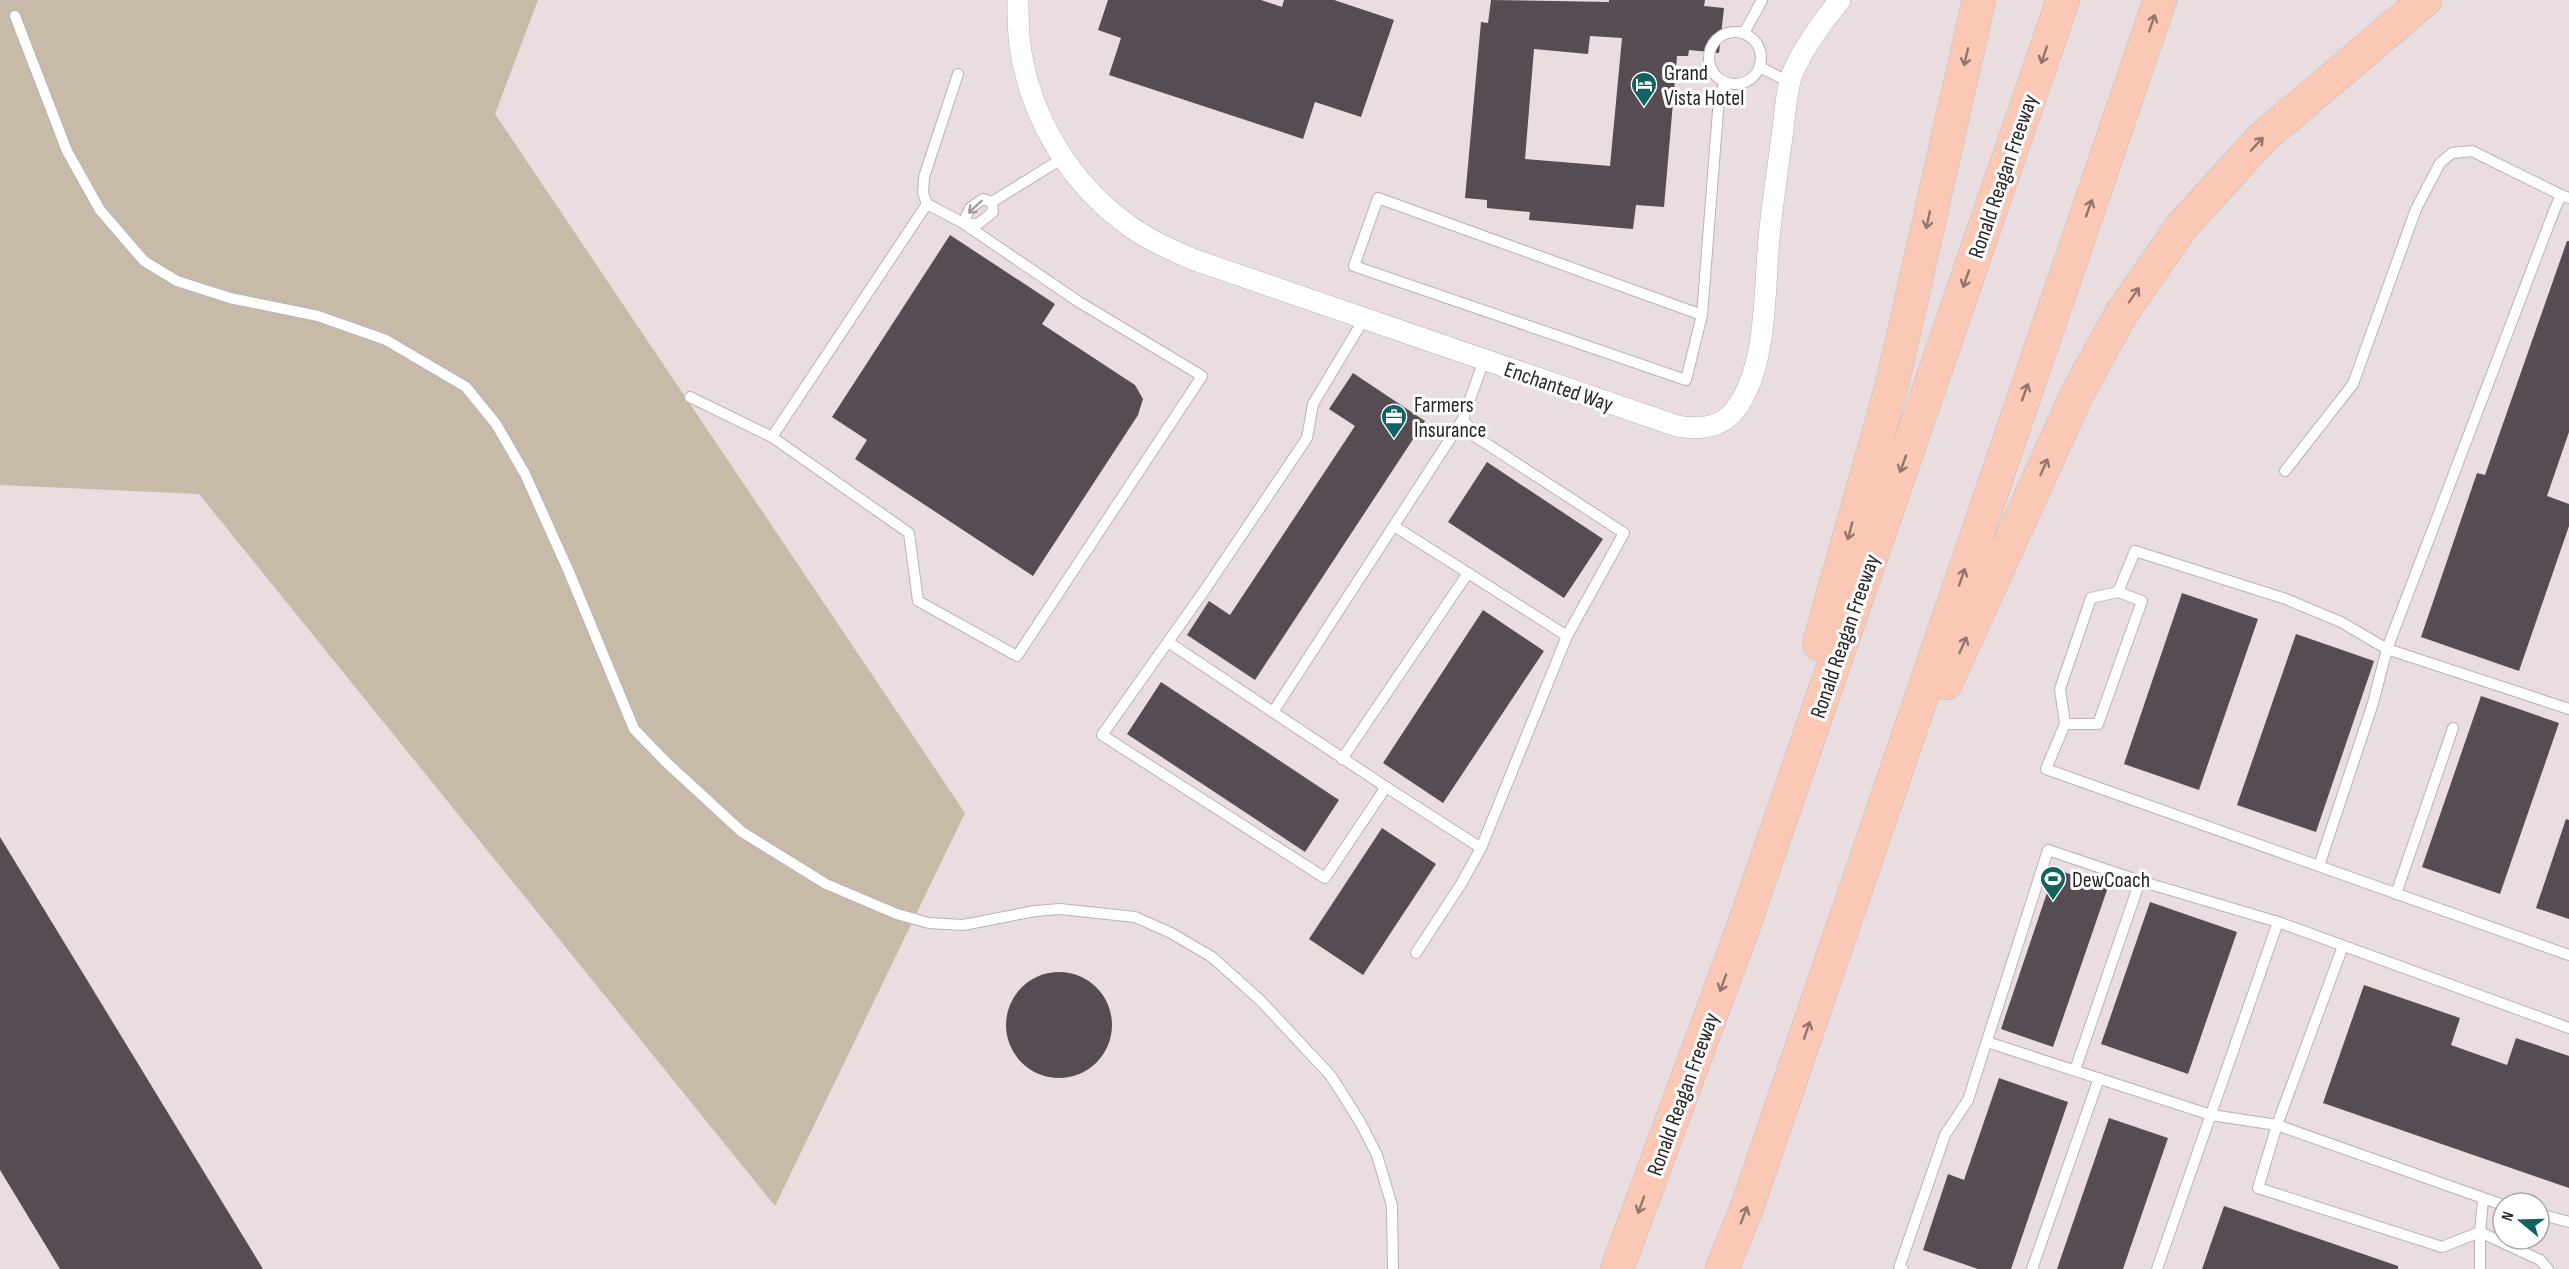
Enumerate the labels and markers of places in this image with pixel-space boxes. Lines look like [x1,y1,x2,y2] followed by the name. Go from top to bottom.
[1664,60,1744,112] place label: Grand Vista Hotel
[1629,70,1659,108] hotel icon: Grand Vista Hotel
[1414,392,1486,444] place label: Farmers Insurance
[1379,402,1409,440] office icon: Farmers Insurance
[2038,864,2068,902] sports icon: DewCoach
[2072,867,2150,894] place label: DewCoach

